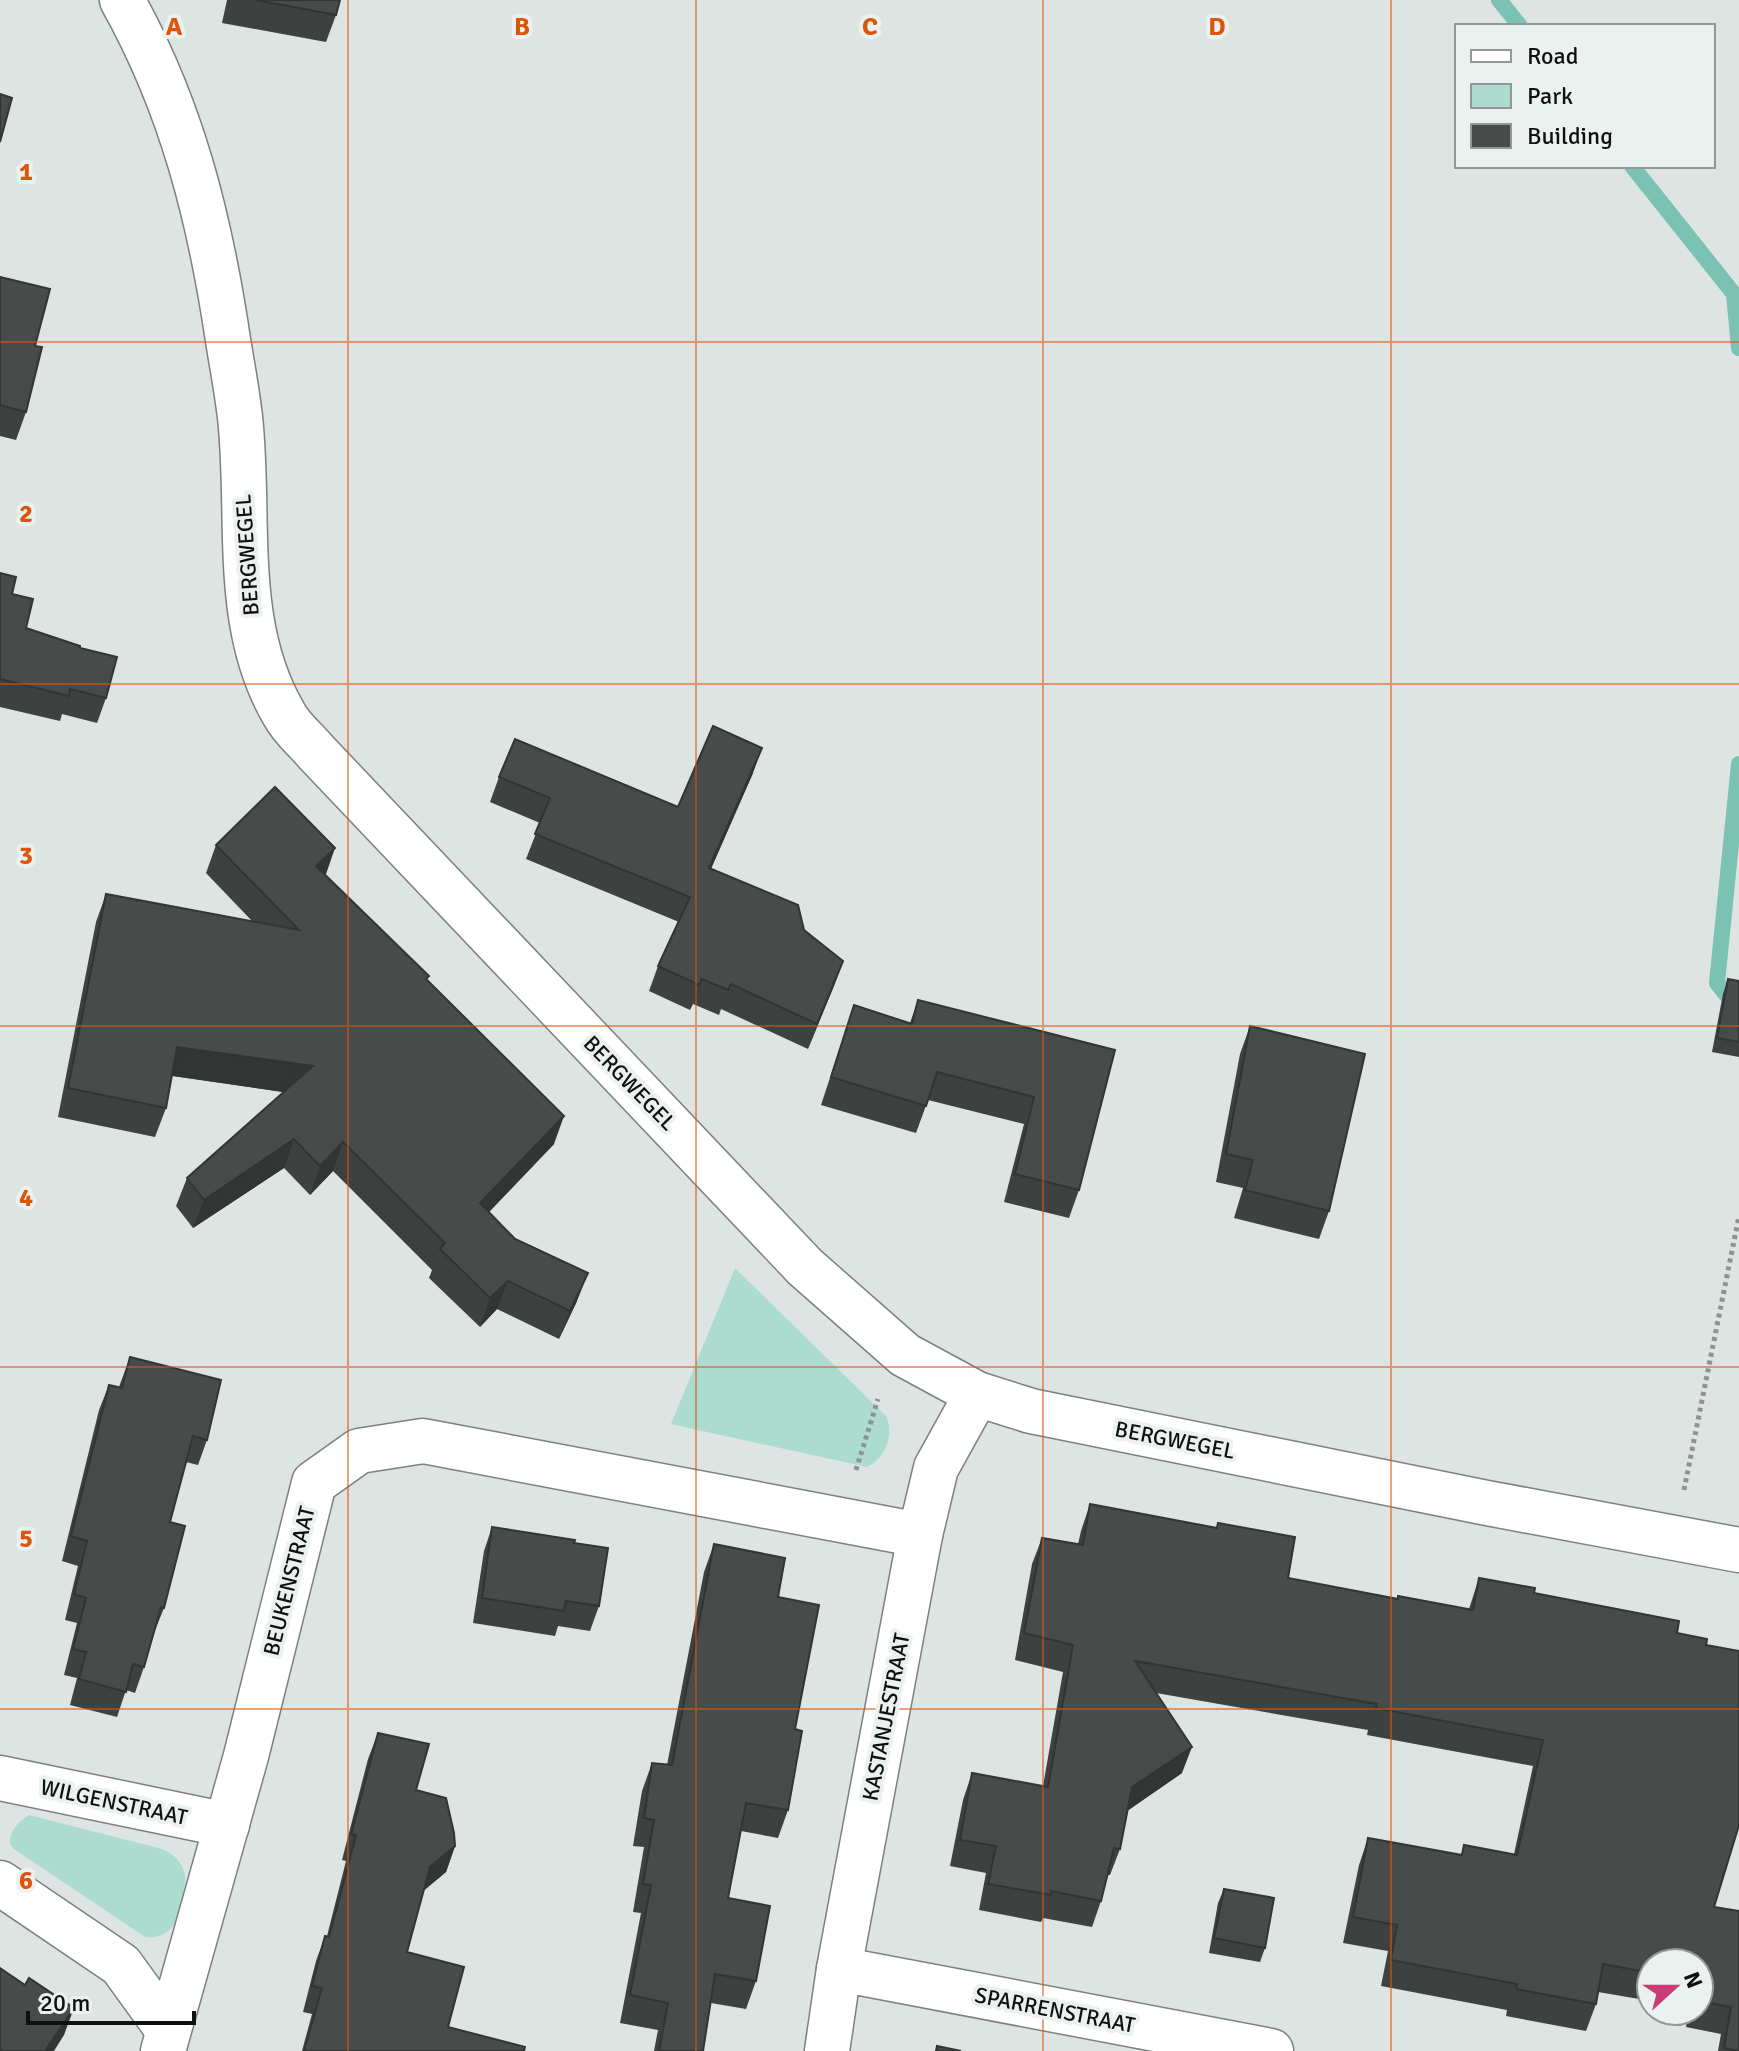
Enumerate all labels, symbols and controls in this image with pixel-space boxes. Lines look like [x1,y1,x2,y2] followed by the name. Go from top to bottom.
[166,11,183,43] text: A
[514,11,530,43] text: B
[862,11,878,43] text: C
[1208,11,1226,43] text: D
[1455,24,1715,168] legend
[1527,41,1578,71] text: Road
[1527,81,1573,111] text: Park
[1527,121,1613,151] text: Building
[19,156,33,188] text: 1
[229,493,265,617] street label: BERGWEGEL
[19,498,33,530] text: 2
[19,840,33,872] text: 3
[578,1030,682,1136] street label: BERGWEGEL
[19,1182,33,1214] text: 4
[1113,1415,1237,1465] street label: BERGWEGEL
[257,1503,321,1659] street label: BEUKENSTRAAT
[19,1523,33,1555] text: 5
[856,1631,916,1803] street label: KASTANJESTRAAT
[38,1773,190,1831] street label: WILGENSTRAAT
[19,1865,33,1897] text: 6
[1635,1947,1715,2027] north arrow
[1678,1968,1709,1992] text: N
[28,1975,194,2025] scale bar
[973,1981,1138,2039] street label: SPARRENSTRAAT
[40,1988,90,2018] text: 20 m

